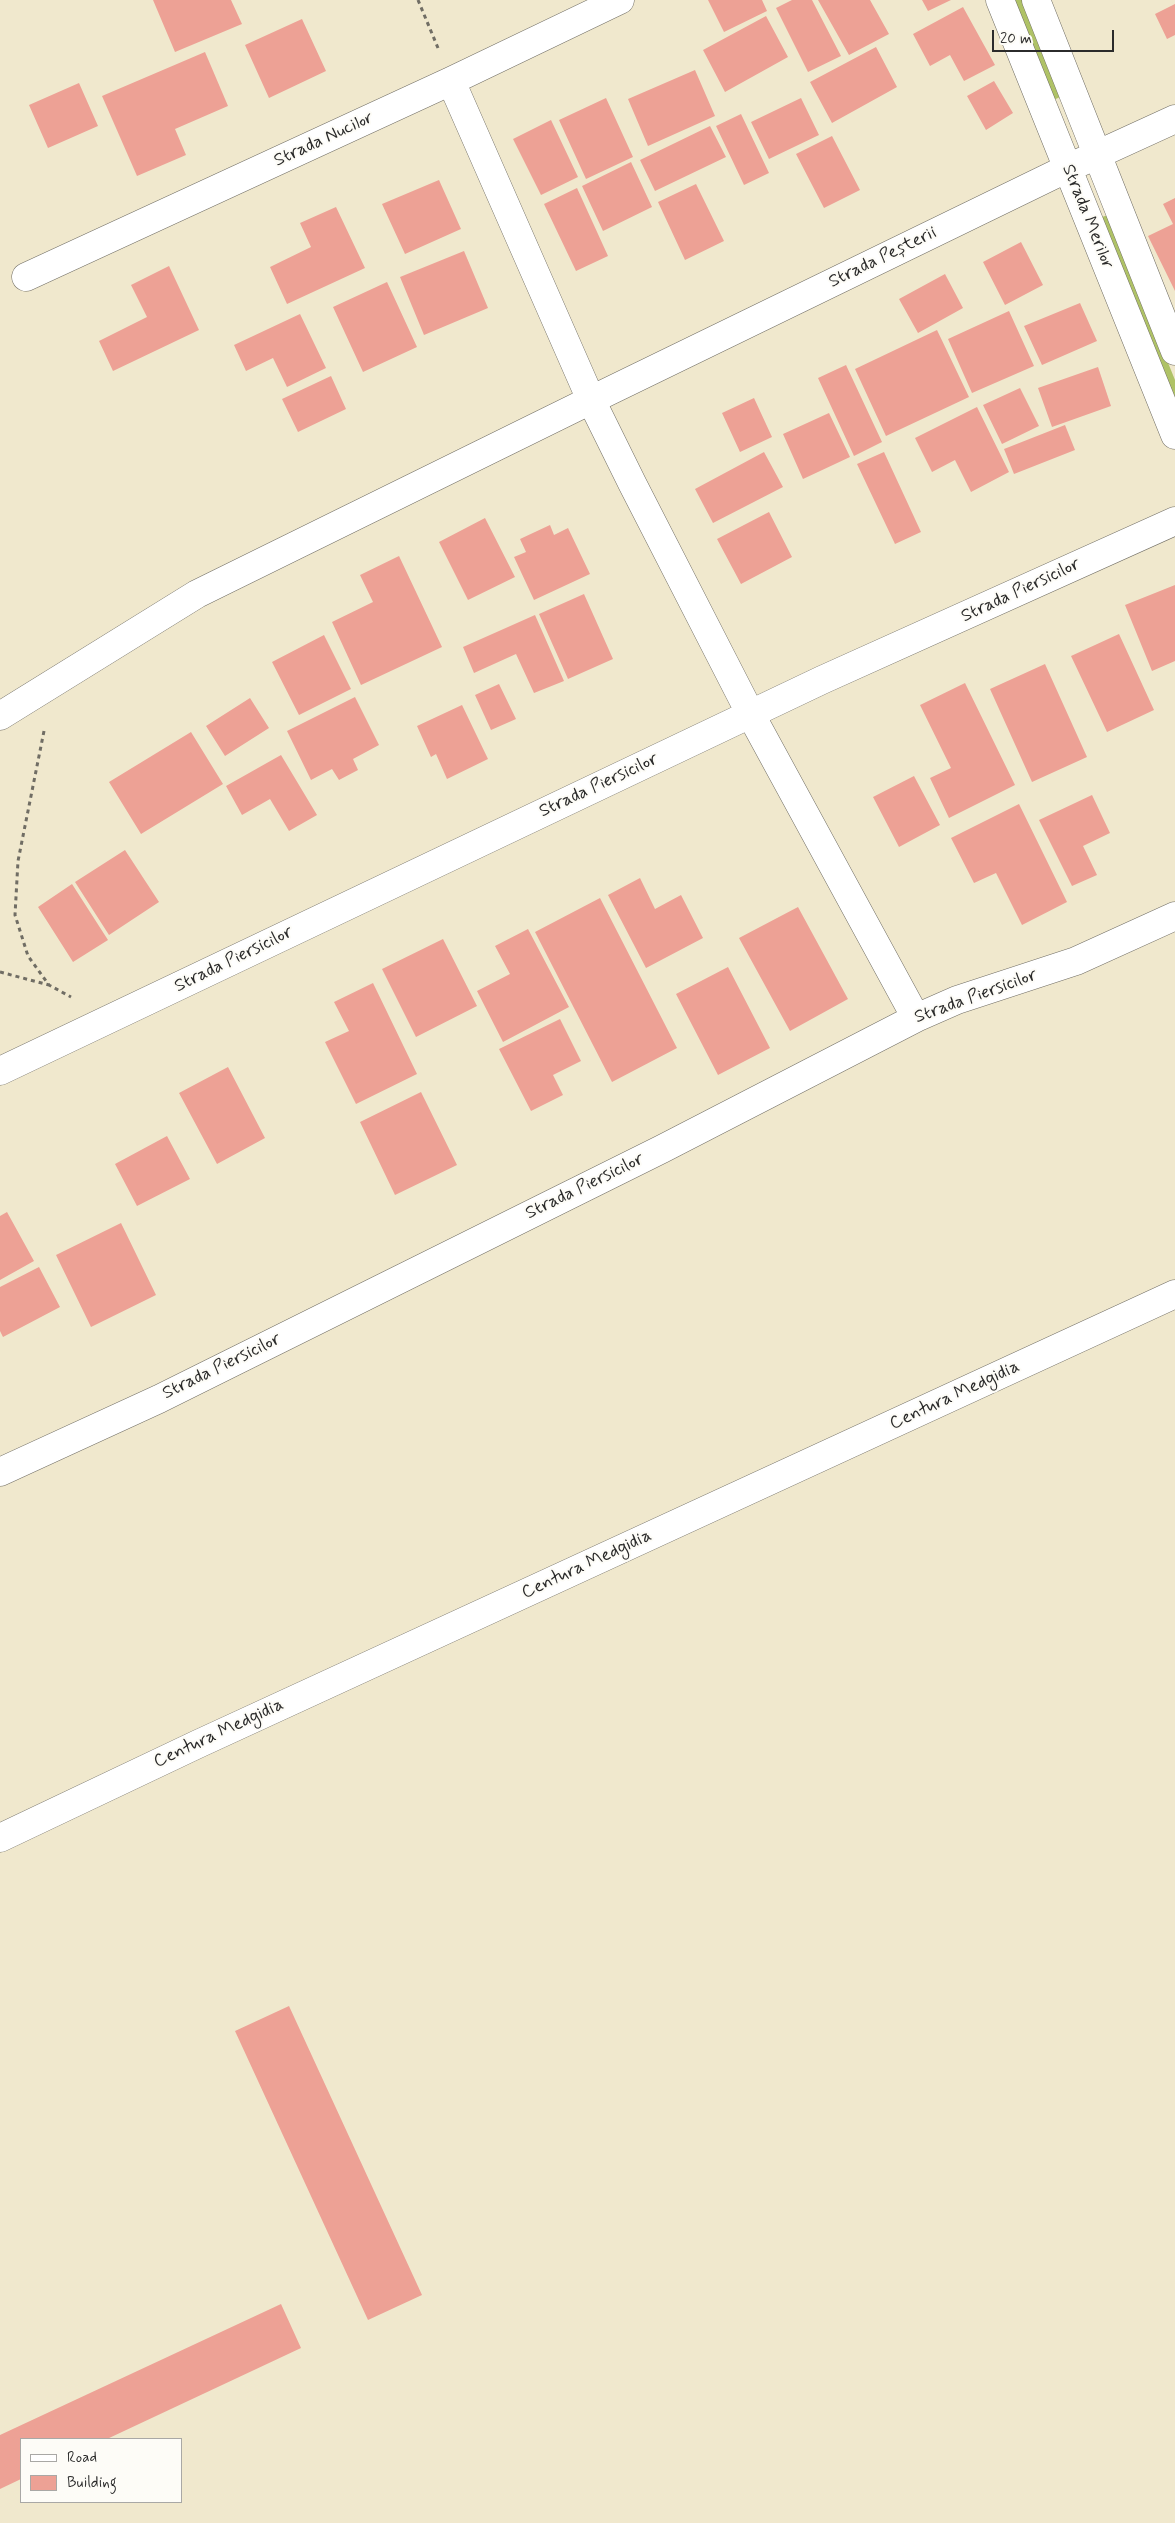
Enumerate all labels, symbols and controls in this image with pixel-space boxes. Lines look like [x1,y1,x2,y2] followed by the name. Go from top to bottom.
[995,20,1118,52] scale bar
[1000,29,1032,49] text: 20 m
[271,108,377,172] street label: Strada Nucilor
[1056,162,1118,272] street label: Strada Merilor
[825,223,941,293] street label: Strada Peșterii
[958,554,1084,628] street label: Strada Piersicilor
[536,749,662,823] street label: Strada Piersicilor
[171,922,297,998] street label: Strada Piersicilor
[912,965,1040,1029] street label: Strada Piersicilor
[522,1149,648,1225] street label: Strada Piersicilor
[159,1329,285,1405] street label: Strada Piersicilor
[887,1356,1023,1436] street label: Centura Medgidia
[519,1525,655,1605] street label: Centura Medgidia
[151,1694,287,1774] street label: Centura Medgidia
[20,2438,182,2503] legend
[67,2448,97,2468] text: Road
[67,2473,117,2493] text: Building

